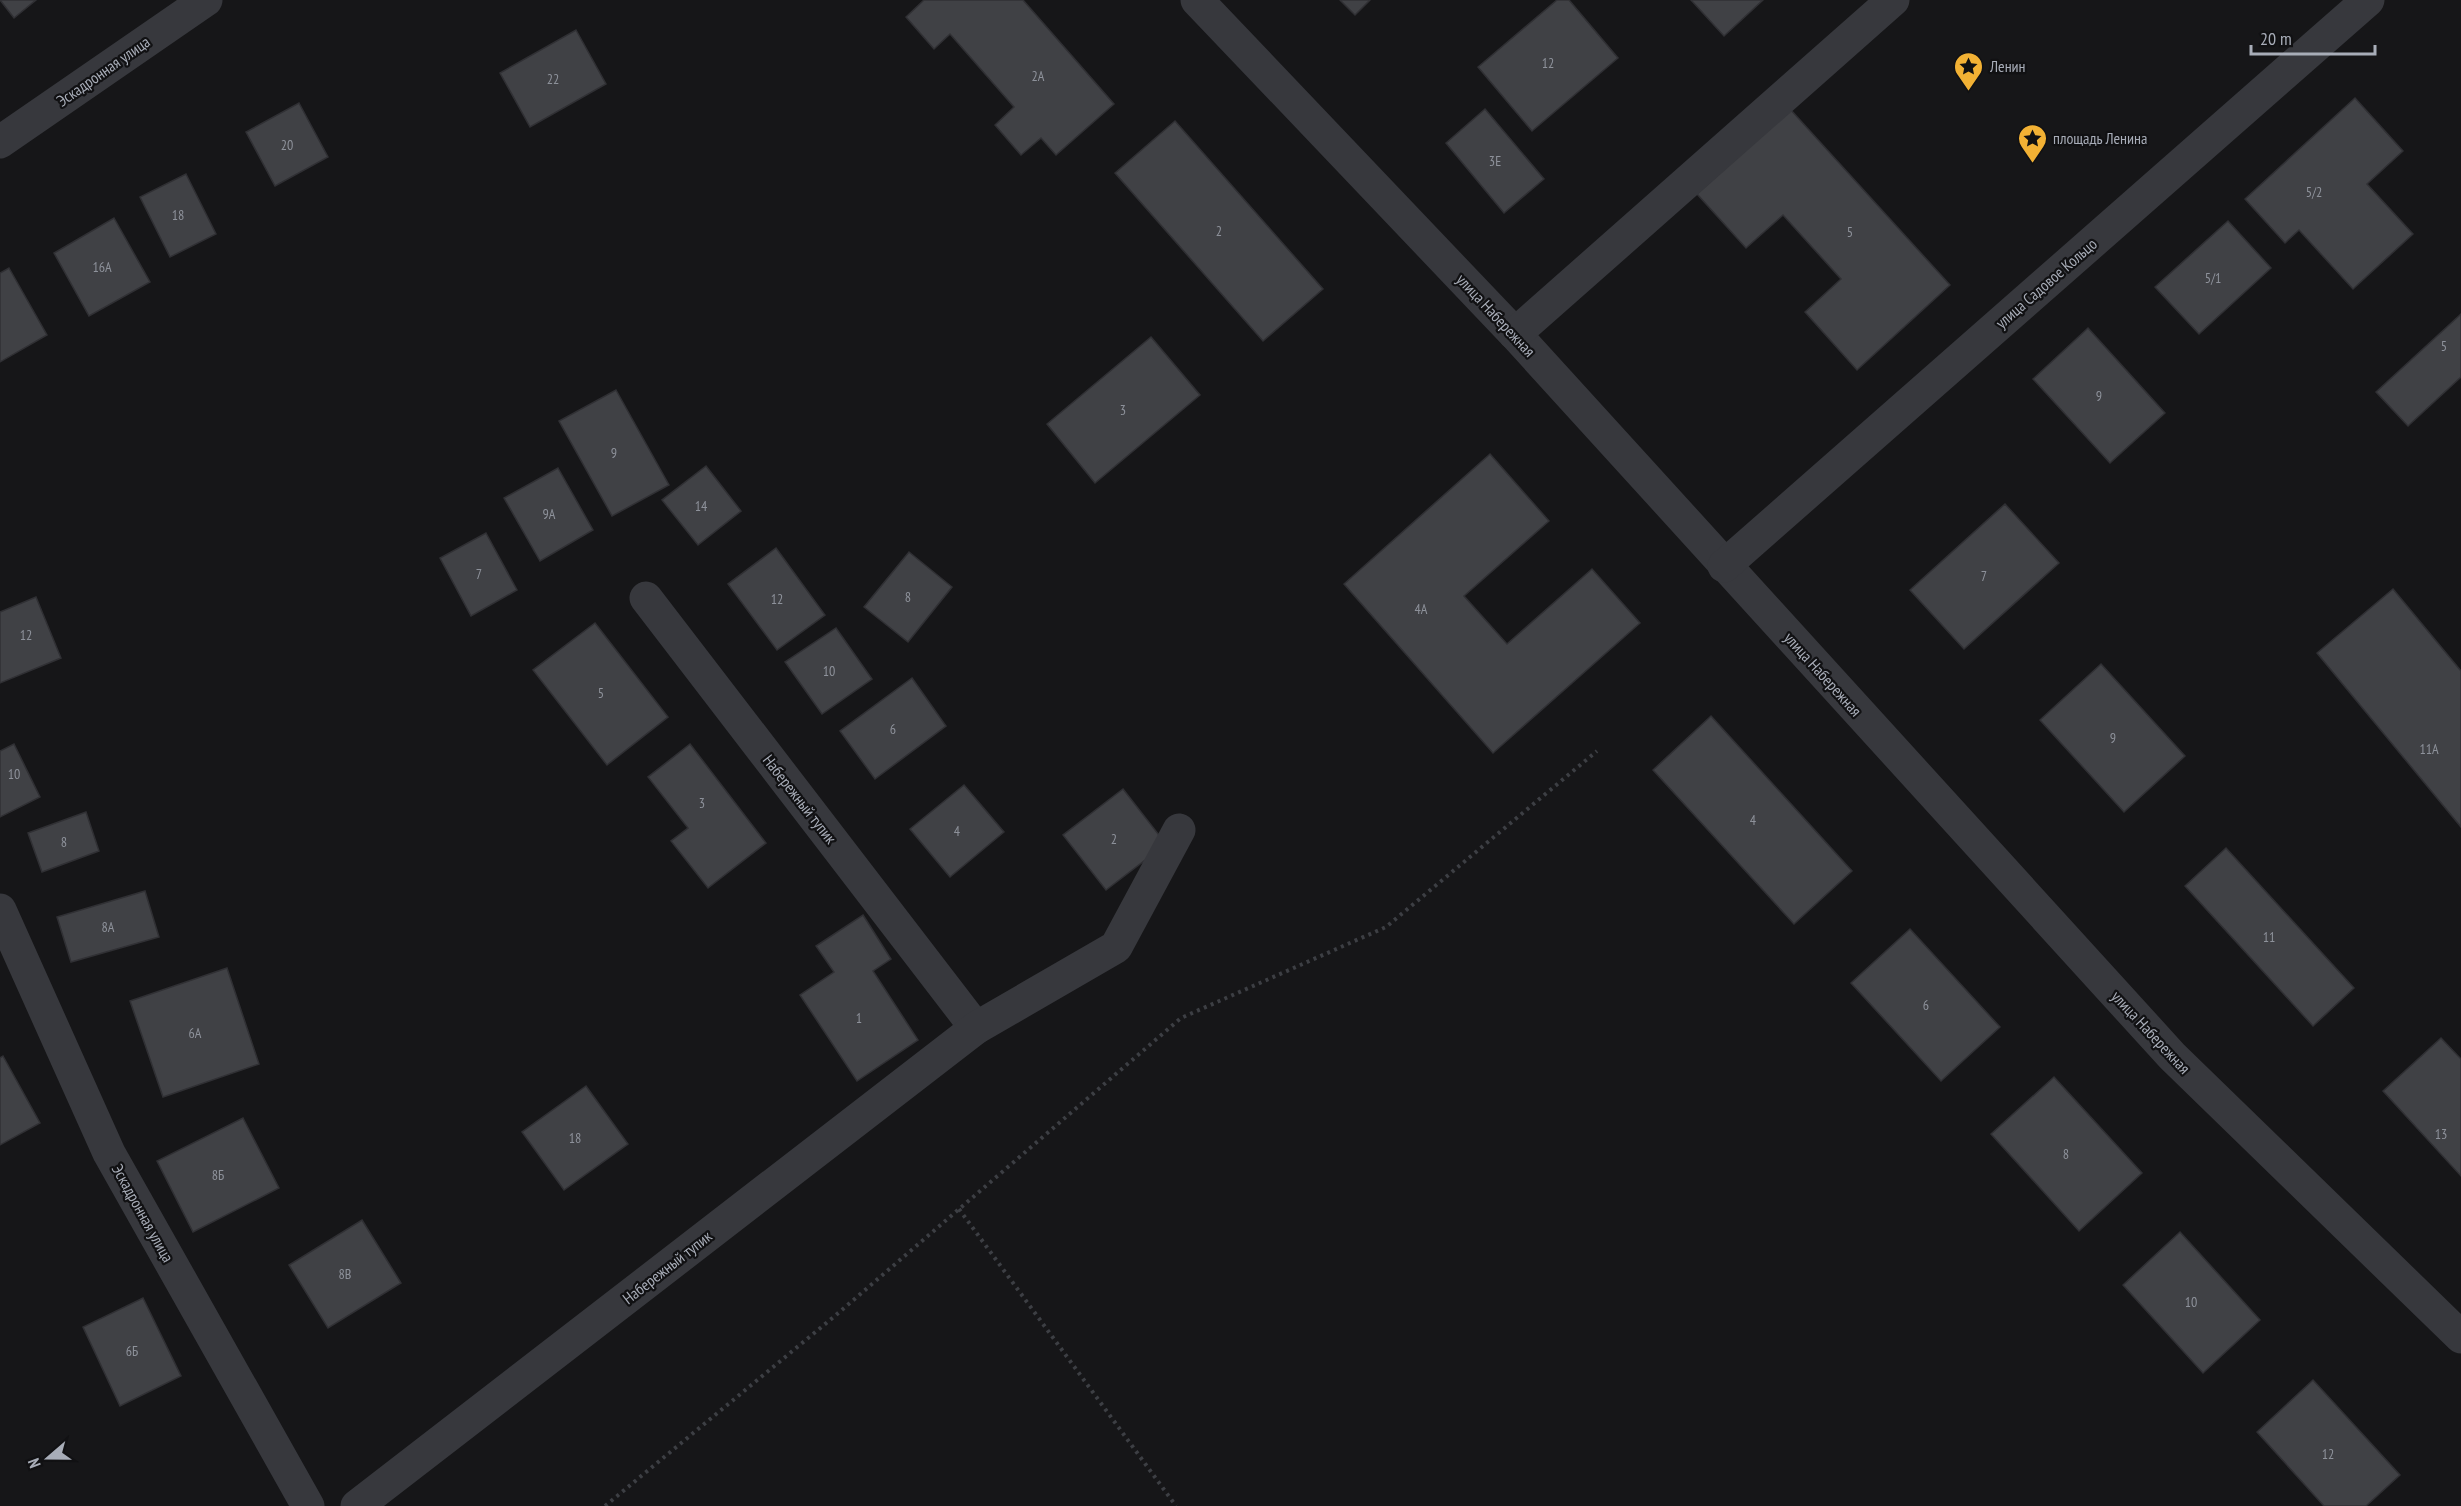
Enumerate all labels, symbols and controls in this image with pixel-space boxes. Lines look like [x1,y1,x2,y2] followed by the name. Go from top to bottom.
[2251,18,2376,56] scale bar
[2260,27,2292,50] text: 20 m
[53,31,153,111] street label: Эскадронная улица
[1953,50,1985,92] place icon: Ленин
[1542,54,1554,72] house number: 12
[1989,56,2026,76] place label: Ленин
[1032,67,1045,85] house number: 2А
[547,70,559,88] house number: 22
[2016,122,2048,164] place icon: площадь Ленина
[2053,128,2147,148] place label: площадь Ленина
[281,136,293,154] house number: 20
[1489,152,1501,170] house number: 3Е
[2306,183,2322,201] house number: 5/2
[172,206,184,224] house number: 18
[1216,222,1222,240] house number: 2
[1847,223,1853,241] house number: 5
[1991,233,2101,332] street label: улица Садовое Кольцо
[92,258,112,276] house number: 16А
[1452,269,1540,361] street label: улица Набережная
[2205,269,2221,287] house number: 5/1
[2441,337,2447,355] house number: 5
[2096,387,2102,405] house number: 9
[1120,401,1126,419] house number: 3
[611,444,617,462] house number: 9
[695,497,708,515] house number: 14
[543,505,556,523] house number: 9А
[476,565,482,583] house number: 7
[1981,567,1987,585] house number: 7
[905,588,911,606] house number: 8
[771,590,783,608] house number: 12
[1415,600,1428,618] house number: 4А
[20,626,32,644] house number: 12
[1780,628,1866,720] street label: улица Набережная
[823,662,835,680] house number: 10
[598,684,604,702] house number: 5
[890,720,896,738] house number: 6
[2110,729,2116,747] house number: 9
[2419,740,2439,758] house number: 11А
[759,750,842,848] street label: Набережный тупик
[8,765,20,783] house number: 10
[699,794,705,812] house number: 3
[1750,811,1757,829] house number: 4
[954,822,961,840] house number: 4
[1111,830,1117,848] house number: 2
[61,833,67,851] house number: 8
[102,918,115,936] house number: 8А
[2263,928,2275,946] house number: 11
[2107,986,2195,1078] street label: улица Набережная
[1923,996,1929,1014] house number: 6
[856,1009,862,1027] house number: 1
[189,1024,202,1042] house number: 6А
[2435,1125,2447,1143] house number: 13
[569,1129,581,1147] house number: 18
[2063,1145,2069,1163] house number: 8
[108,1160,178,1266] street label: Эскадронная улица
[212,1166,224,1184] house number: 8Б
[618,1225,716,1308] street label: Набережный тупик
[339,1265,351,1283] house number: 8В
[2185,1293,2197,1311] house number: 10
[126,1342,138,1360] house number: 6Б
[18,1428,78,1488] north arrow
[2322,1445,2334,1463] house number: 12
[23,1456,45,1471] text: N

